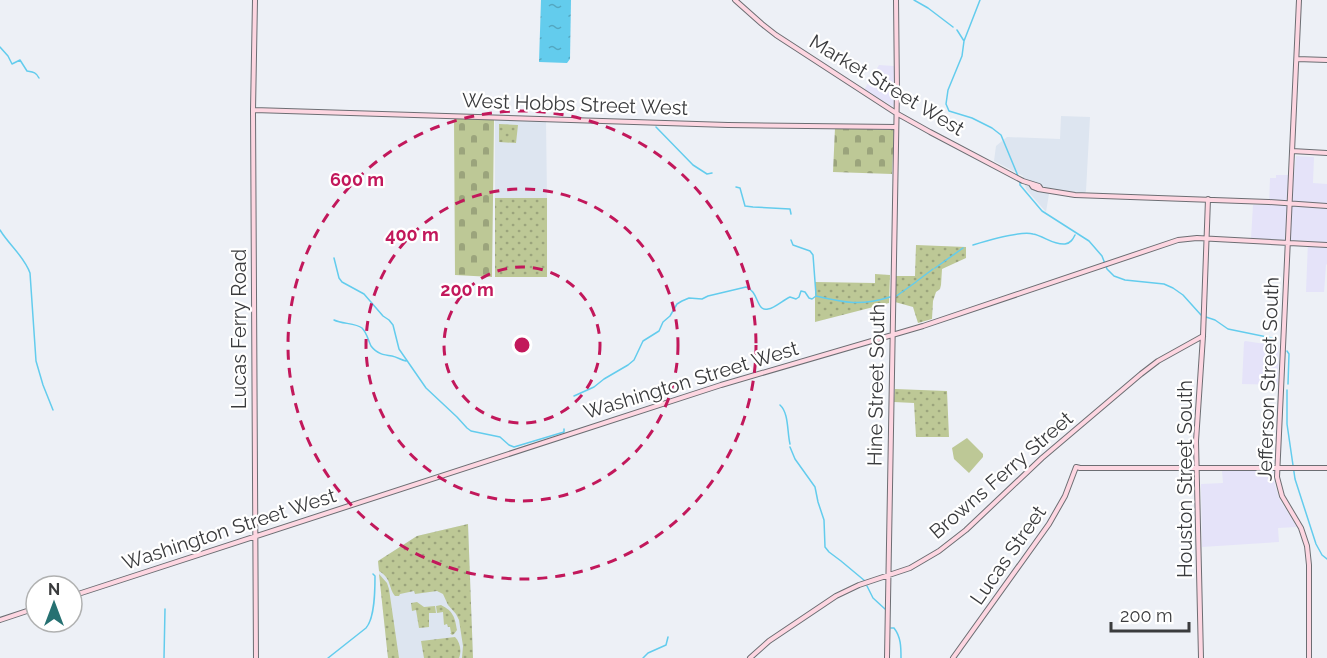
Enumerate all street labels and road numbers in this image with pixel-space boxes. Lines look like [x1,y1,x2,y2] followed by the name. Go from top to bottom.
[805,29,969,141] street label: Market Street West
[462,88,689,120] street label: West Hobbs Street West
[227,249,251,409] street label: Lucas Ferry Road
[1252,276,1284,482] street label: Jefferson Street South
[863,304,889,466] street label: Hine Street South
[581,336,802,424] street label: Washington Street West
[1173,380,1197,578] street label: Houston Street South
[924,406,1078,544] street label: Browns Ferry Street
[119,483,339,575] street label: Washington Street West
[965,501,1051,609] street label: Lucas Street

